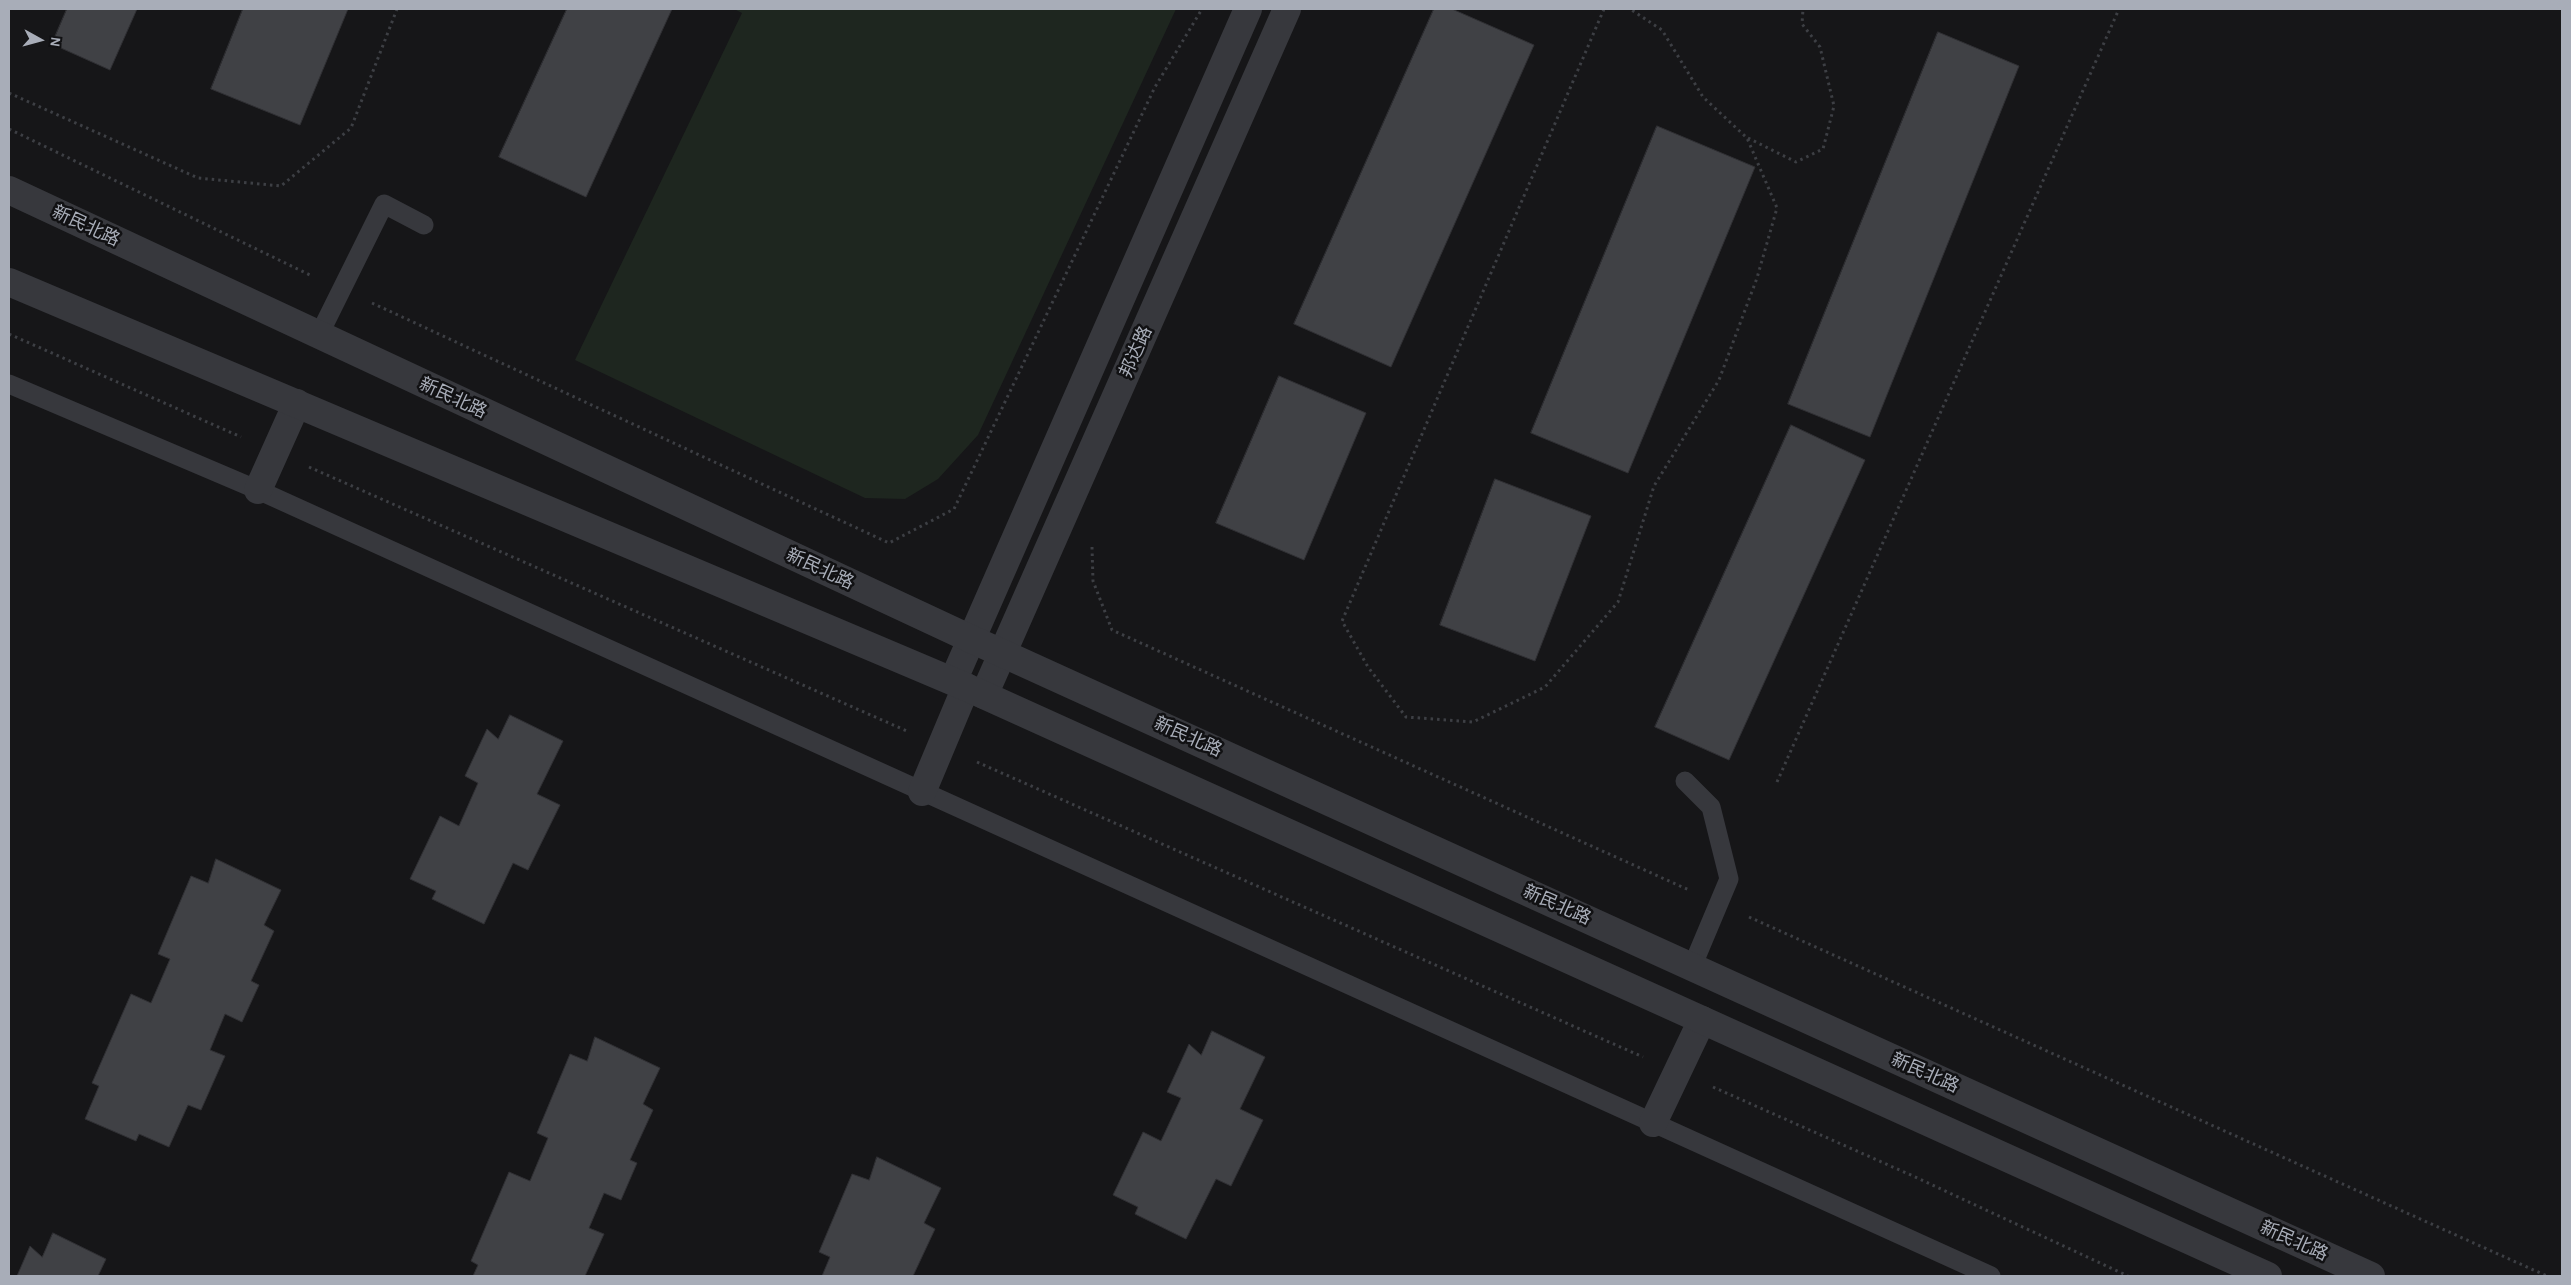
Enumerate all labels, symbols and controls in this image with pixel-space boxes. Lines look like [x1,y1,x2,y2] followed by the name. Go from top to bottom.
[15,15,65,65] north arrow
[47,36,62,48] text: N
[49,201,123,251] street label: 新民北路
[1115,323,1157,381] street label: 邦达路
[416,373,490,423] street label: 新民北路
[783,544,857,594] street label: 新民北路
[1151,712,1225,762] street label: 新民北路
[1520,880,1594,930] street label: 新民北路
[1888,1048,1962,1098] street label: 新民北路
[2257,1216,2331,1266] street label: 新民北路

